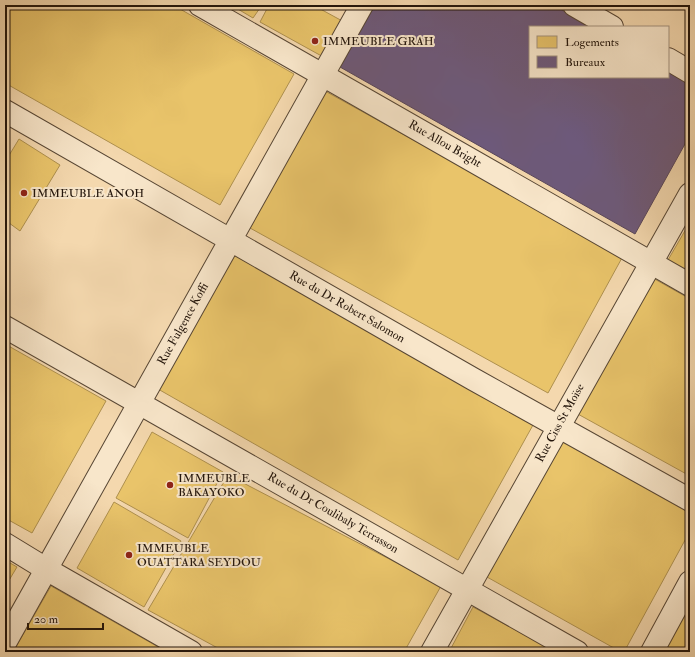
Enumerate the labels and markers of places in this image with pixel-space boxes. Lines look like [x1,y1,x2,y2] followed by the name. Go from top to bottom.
[323,34,434,49] place label: IMMEUBLE GRAH
[310,36,320,46] marker: IMMEUBLE GRAH
[32,186,144,201] place label: IMMEUBLE ANOH
[19,188,29,198] marker: IMMEUBLE ANOH
[178,471,250,500] place label: IMMEUBLE BAKAYOKO
[165,480,175,490] marker: IMMEUBLE BAKAYOKO
[137,541,261,570] place label: IMMEUBLE OUATTARA SEYDOU
[124,550,134,560] marker: IMMEUBLE OUATTARA SEYDOU

